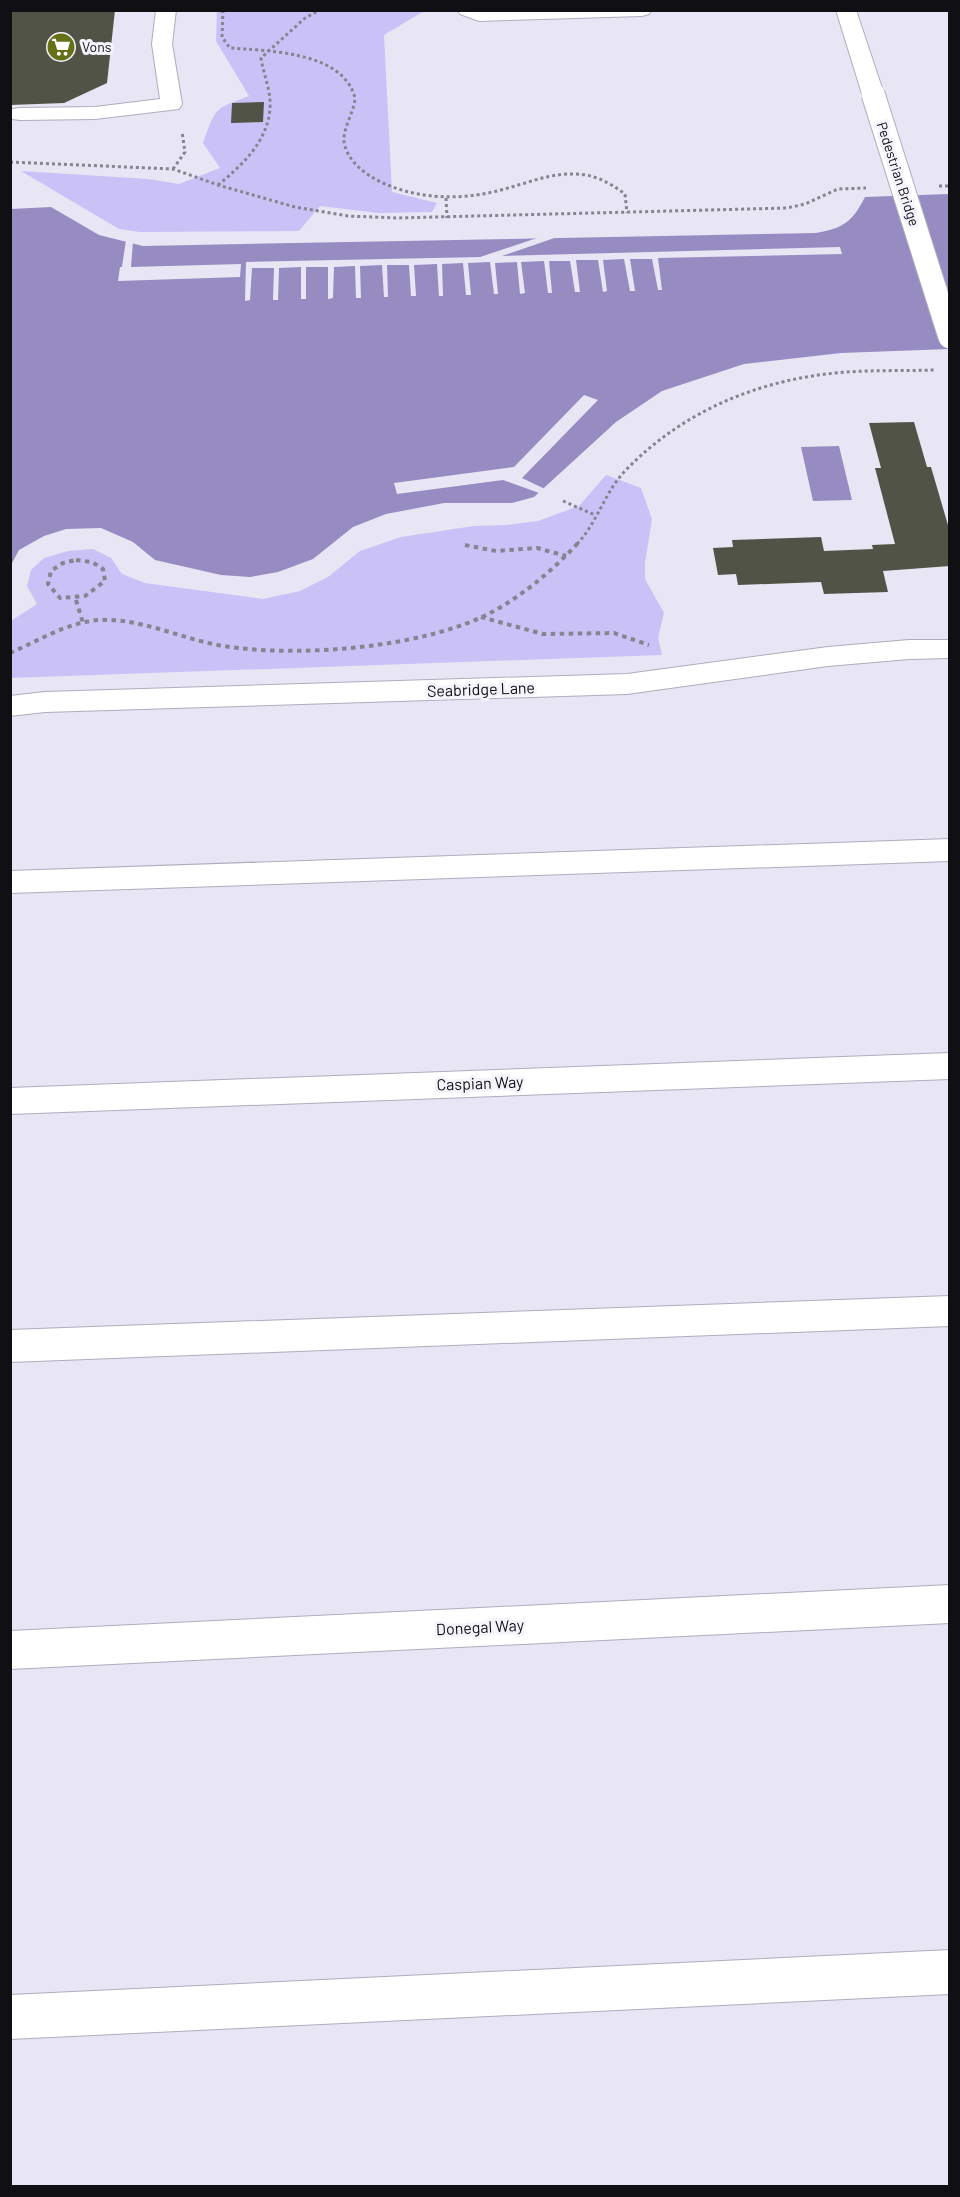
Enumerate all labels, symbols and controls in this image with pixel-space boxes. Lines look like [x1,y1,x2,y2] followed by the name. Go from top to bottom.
[45,31,77,63] supermarket icon: Vons
[82,38,112,55] place label: Vons
[874,120,923,228] street label: Pedestrian Bridge
[427,677,535,700] street label: Seabridge Lane
[436,1071,524,1094] street label: Caspian Way
[436,1615,525,1638] street label: Donegal Way

